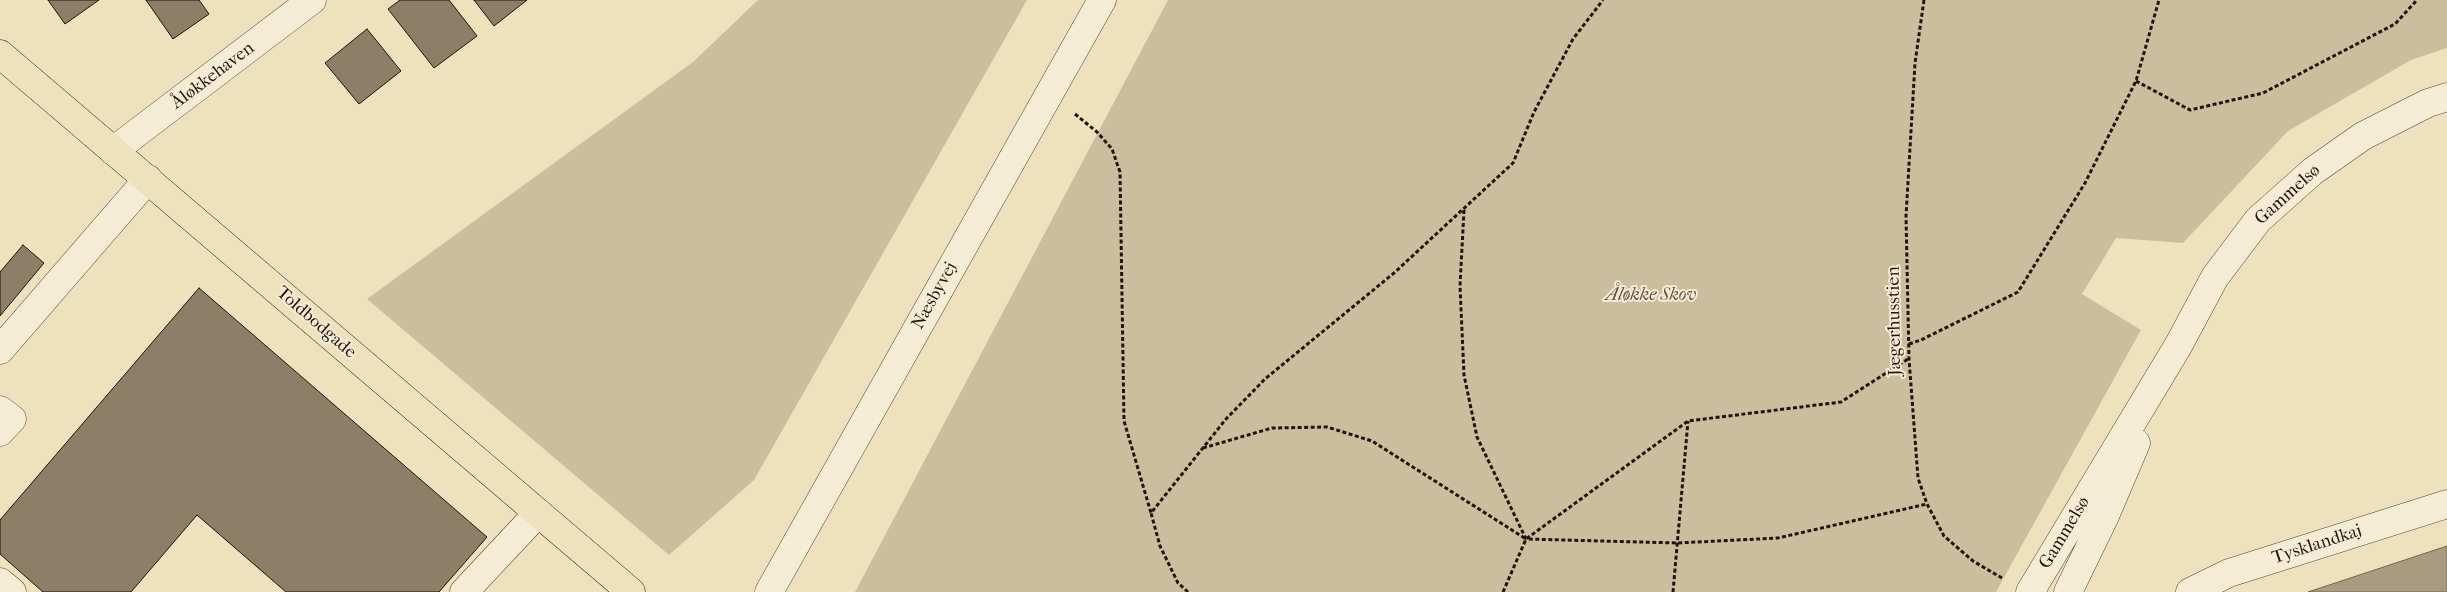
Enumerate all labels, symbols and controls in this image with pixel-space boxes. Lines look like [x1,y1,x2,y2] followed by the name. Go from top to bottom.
[167,38,259,114] street label: Åløkkehaven
[2251,160,2325,230] street label: Gammelsø
[908,259,962,333] street label: Næsbyvej
[1883,266,1907,376] street label: Jægerhusstien
[272,282,360,364] street label: Toldbodgade
[1606,285,1696,307] park label: Åløkke Skov
[2035,493,2095,573] street label: Gammelsø
[2270,520,2364,570] street label: Tysklandkaj

